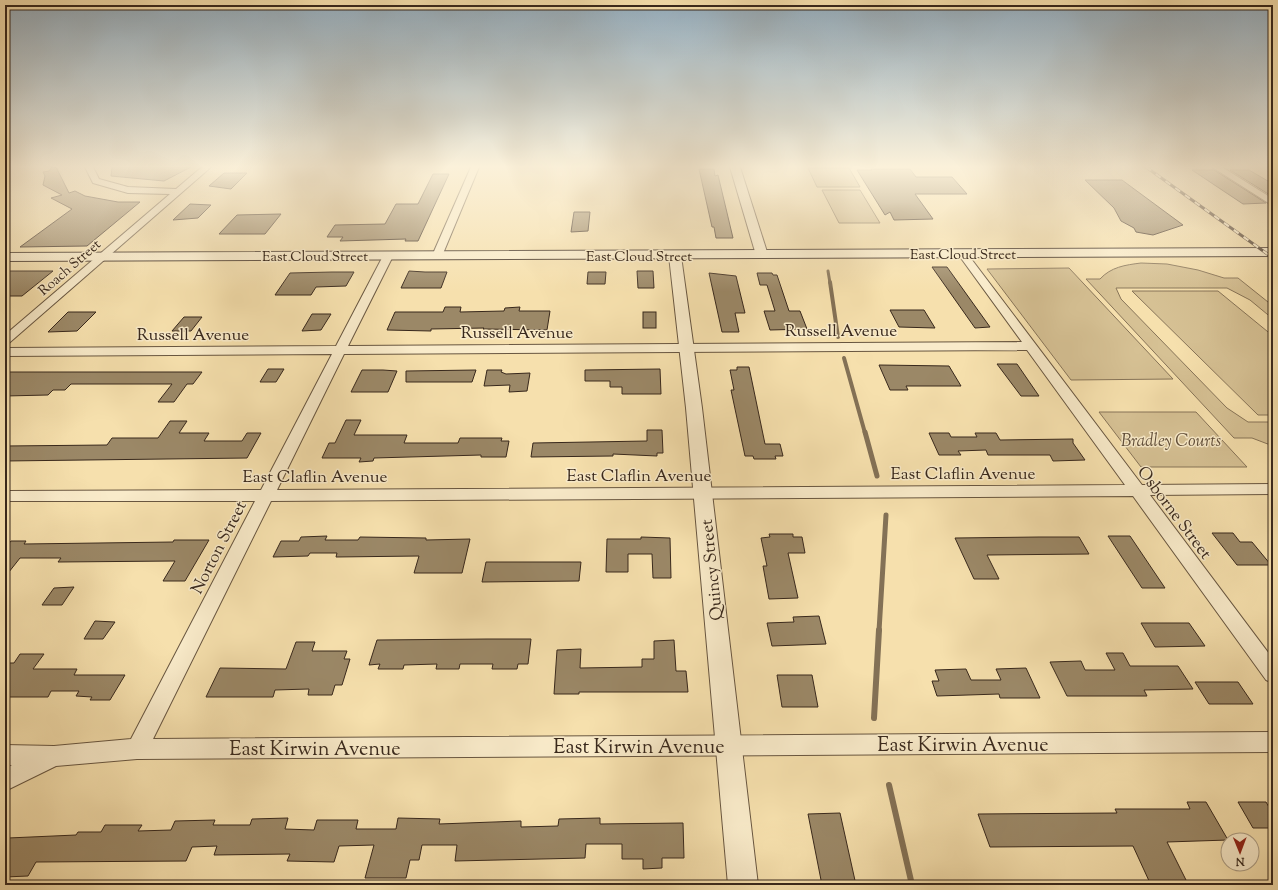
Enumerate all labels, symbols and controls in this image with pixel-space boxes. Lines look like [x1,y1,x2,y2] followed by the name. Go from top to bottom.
[35,236,106,301] street label: Roach Street
[910,246,1016,266] street label: East Cloud Street
[262,248,368,268] street label: East Cloud Street
[586,248,692,268] street label: East Cloud Street
[785,320,897,344] street label: Russell Avenue
[461,322,573,346] street label: Russell Avenue
[137,324,249,348] street label: Russell Avenue
[1121,430,1221,454] park label: Bradley Courts
[1130,462,1217,565] street label: Osborne Street
[890,463,1036,487] street label: East Claflin Avenue
[566,465,712,489] street label: East Claflin Avenue
[242,466,388,490] street label: East Claflin Avenue
[186,497,254,599] street label: Norton Street
[696,518,730,622] street label: Quincy Street
[877,732,1049,761] street label: East Kirwin Avenue
[553,734,725,763] street label: East Kirwin Avenue
[229,736,401,765] street label: East Kirwin Avenue
[1220,832,1260,872] north arrow
[1235,853,1246,869] text: N

